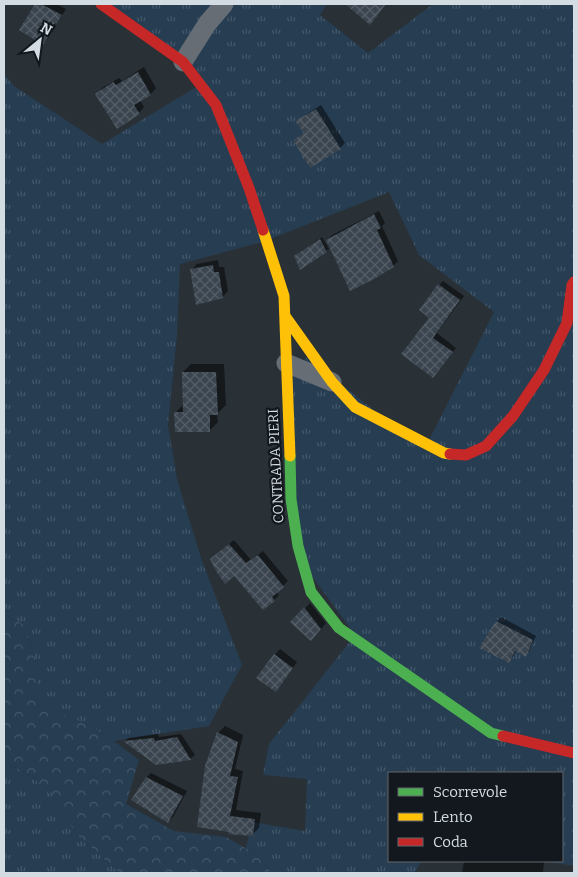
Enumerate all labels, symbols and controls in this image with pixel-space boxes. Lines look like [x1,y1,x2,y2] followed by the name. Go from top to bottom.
[15,15,65,65] north arrow
[37,19,55,39] text: N
[265,408,287,524] street label: CONTRADA PIERI
[388,772,563,862] legend
[433,783,507,801] text: Scorrevole
[433,808,473,826] text: Lento
[433,833,468,851] text: Coda

